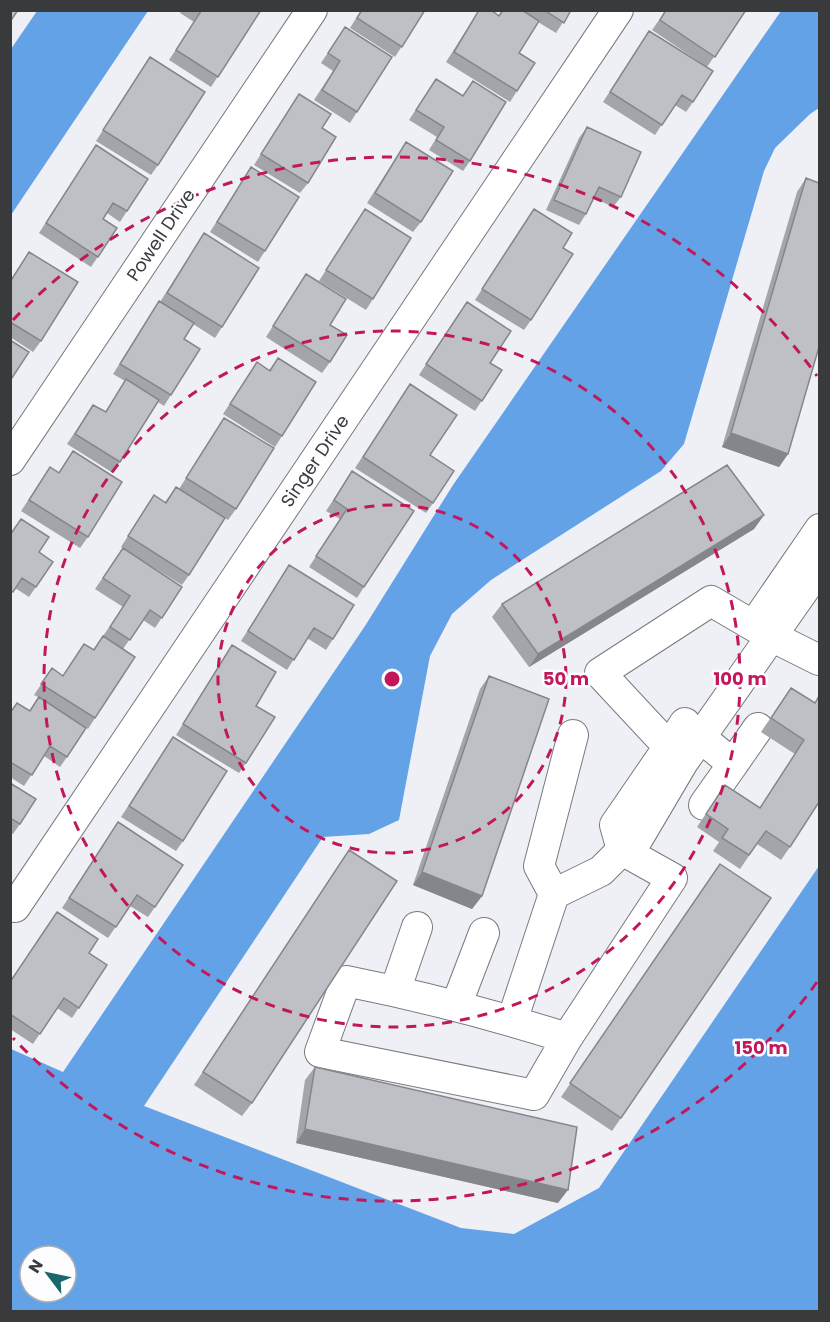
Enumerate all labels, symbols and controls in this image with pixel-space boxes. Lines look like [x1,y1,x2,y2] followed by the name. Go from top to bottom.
[120,184,201,286] street label: Powell Drive
[274,410,355,512] street label: Singer Drive
[543,666,589,691] text: 50 m
[713,666,767,691] text: 100 m
[382,669,402,689] centre of rings
[734,1035,788,1060] text: 150 m
[18,1244,78,1304] north arrow
[23,1255,49,1278] text: N

